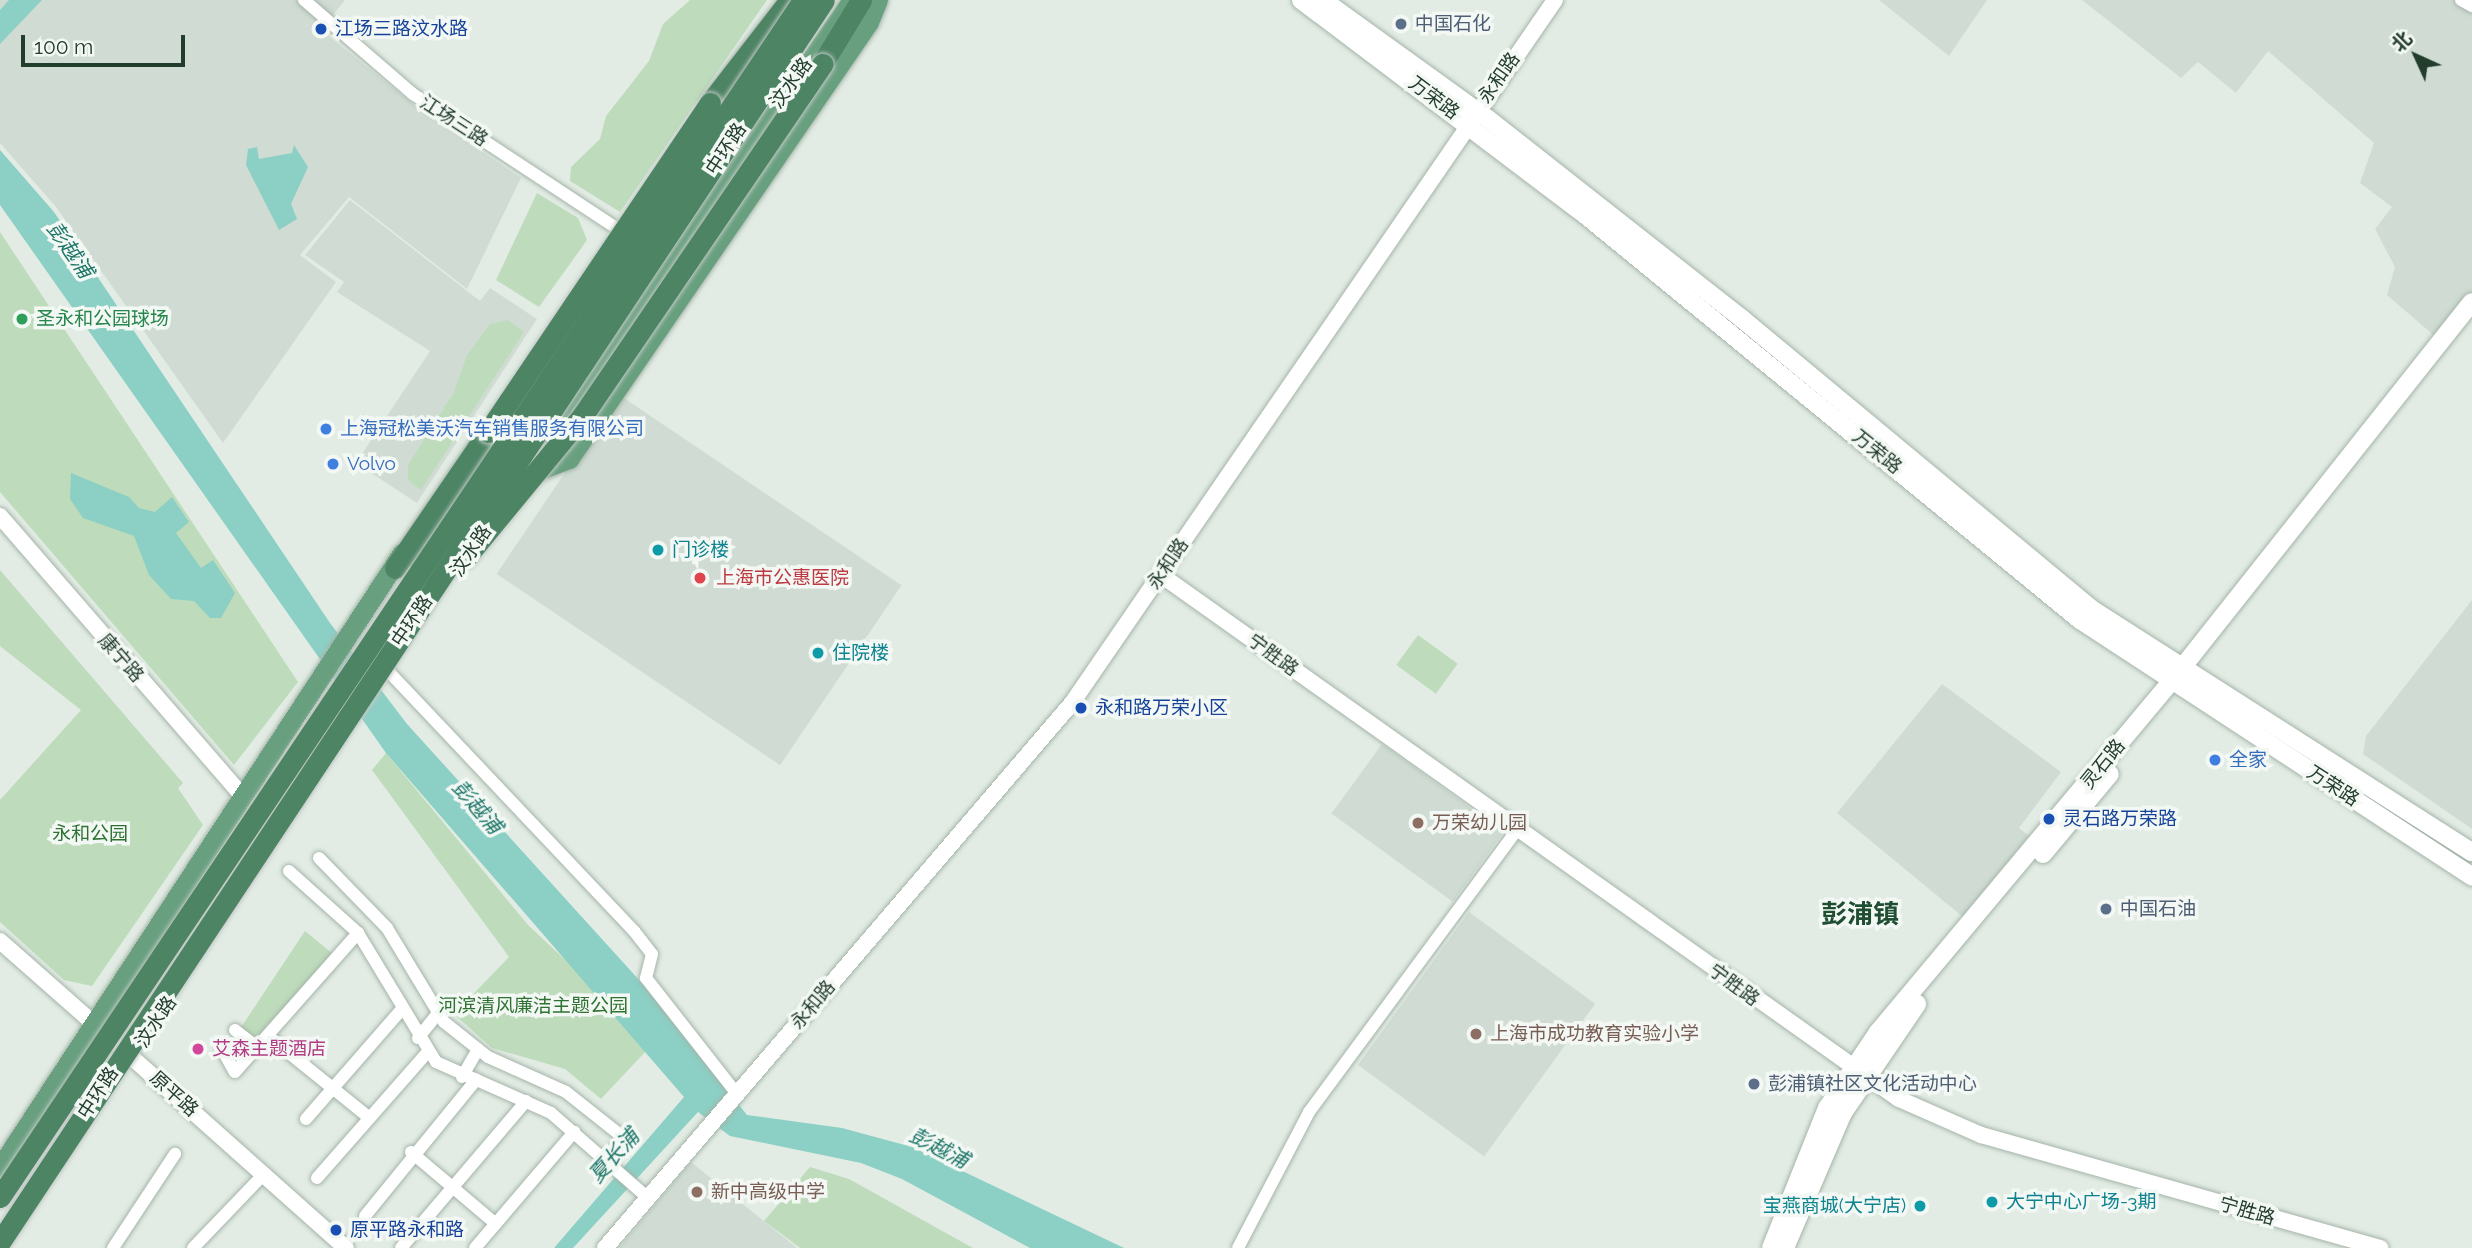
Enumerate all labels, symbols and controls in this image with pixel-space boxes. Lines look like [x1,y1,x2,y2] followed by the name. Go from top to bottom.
[1415,13,1491,35] place label: 中国石化
[1393,16,1409,32] marker: 中国石化
[335,18,468,40] place label: 江场三路汶水路
[24,21,189,65] scale bar
[313,21,329,37] marker: 江场三路汶水路
[2381,21,2451,91] north arrow
[2387,27,2416,56] text: 北
[34,34,93,59] text: 100 m
[1473,48,1525,108] street label: 永和路
[765,53,817,113] street label: 汶水路
[1404,72,1464,124] street label: 万荣路
[416,91,492,151] street label: 江场三路
[701,119,751,179] street label: 中环路
[42,217,98,283] water label: 彭越浦
[36,308,169,330] place label: 圣永和公园球场
[14,311,30,327] marker: 圣永和公园球场
[340,418,644,440] place label: 上海冠松美沃汽车销售服务有限公司
[318,421,334,437] marker: 上海冠松美沃汽车销售服务有限公司
[1848,425,1906,479] street label: 万荣路
[347,453,396,475] place label: Volvo
[325,456,341,472] marker: Volvo
[446,521,496,581] street label: 汶水路
[1143,534,1193,594] street label: 永和路
[672,539,729,561] place label: 门诊楼
[650,542,666,558] marker: 门诊楼
[716,567,849,589] place label: 上海市公惠医院
[690,568,710,588] marker: 上海市公惠医院
[387,591,437,651] street label: 中环路
[94,629,148,687] street label: 康宁路
[1243,629,1303,681] street label: 宁胜路
[832,642,889,664] place label: 住院楼
[810,645,826,661] marker: 住院楼
[1095,697,1228,719] place label: 永和路万荣小区
[1073,700,1089,716] marker: 永和路万荣小区
[2076,735,2130,793] street label: 灵石路
[2229,749,2267,771] place label: 全家
[2207,752,2223,768] marker: 全家
[2303,761,2363,811] street label: 万荣路
[447,775,507,839] water label: 彭越浦
[2063,808,2177,830] place label: 灵石路万荣路
[2041,811,2057,827] marker: 灵石路万荣路
[1432,812,1527,834] place label: 万荣幼儿园
[1410,815,1426,831] marker: 万荣幼儿园
[52,823,128,845] park label: 永和公园
[2120,898,2196,920] place label: 中国石油
[1821,899,1899,931] district label: 彭浦镇
[2098,901,2114,917] marker: 中国石油
[1704,959,1764,1011] street label: 宁胜路
[786,976,840,1034] street label: 永和路
[131,992,181,1052] street label: 汶水路
[438,995,628,1017] park label: 河滨清风廉洁主题公园
[1490,1023,1699,1045] place label: 上海市成功教育实验小学
[1468,1026,1484,1042] marker: 上海市成功教育实验小学
[212,1038,326,1060] place label: 艾森主题酒店
[190,1041,206,1057] marker: 艾森主题酒店
[73,1063,123,1123] street label: 中环路
[145,1066,203,1122] street label: 原平路
[1768,1073,1977,1095] place label: 彭浦镇社区文化活动中心
[1746,1076,1762,1092] marker: 彭浦镇社区文化活动中心
[905,1122,973,1174] water label: 彭越浦
[584,1124,644,1188] water label: 夏长浦
[711,1181,825,1203] place label: 新中高级中学
[689,1184,705,1200] marker: 新中高级中学
[2006,1191,2156,1213] place label: 大宁中心广场-3期
[2216,1192,2278,1230] street label: 宁胜路
[1984,1194,2000,1210] marker: 大宁中心广场-3期
[1763,1195,1906,1217] place label: 宝燕商城(大宁店)
[1912,1198,1928,1214] marker: 宝燕商城(大宁店)
[350,1219,464,1241] place label: 原平路永和路
[328,1222,344,1238] marker: 原平路永和路

